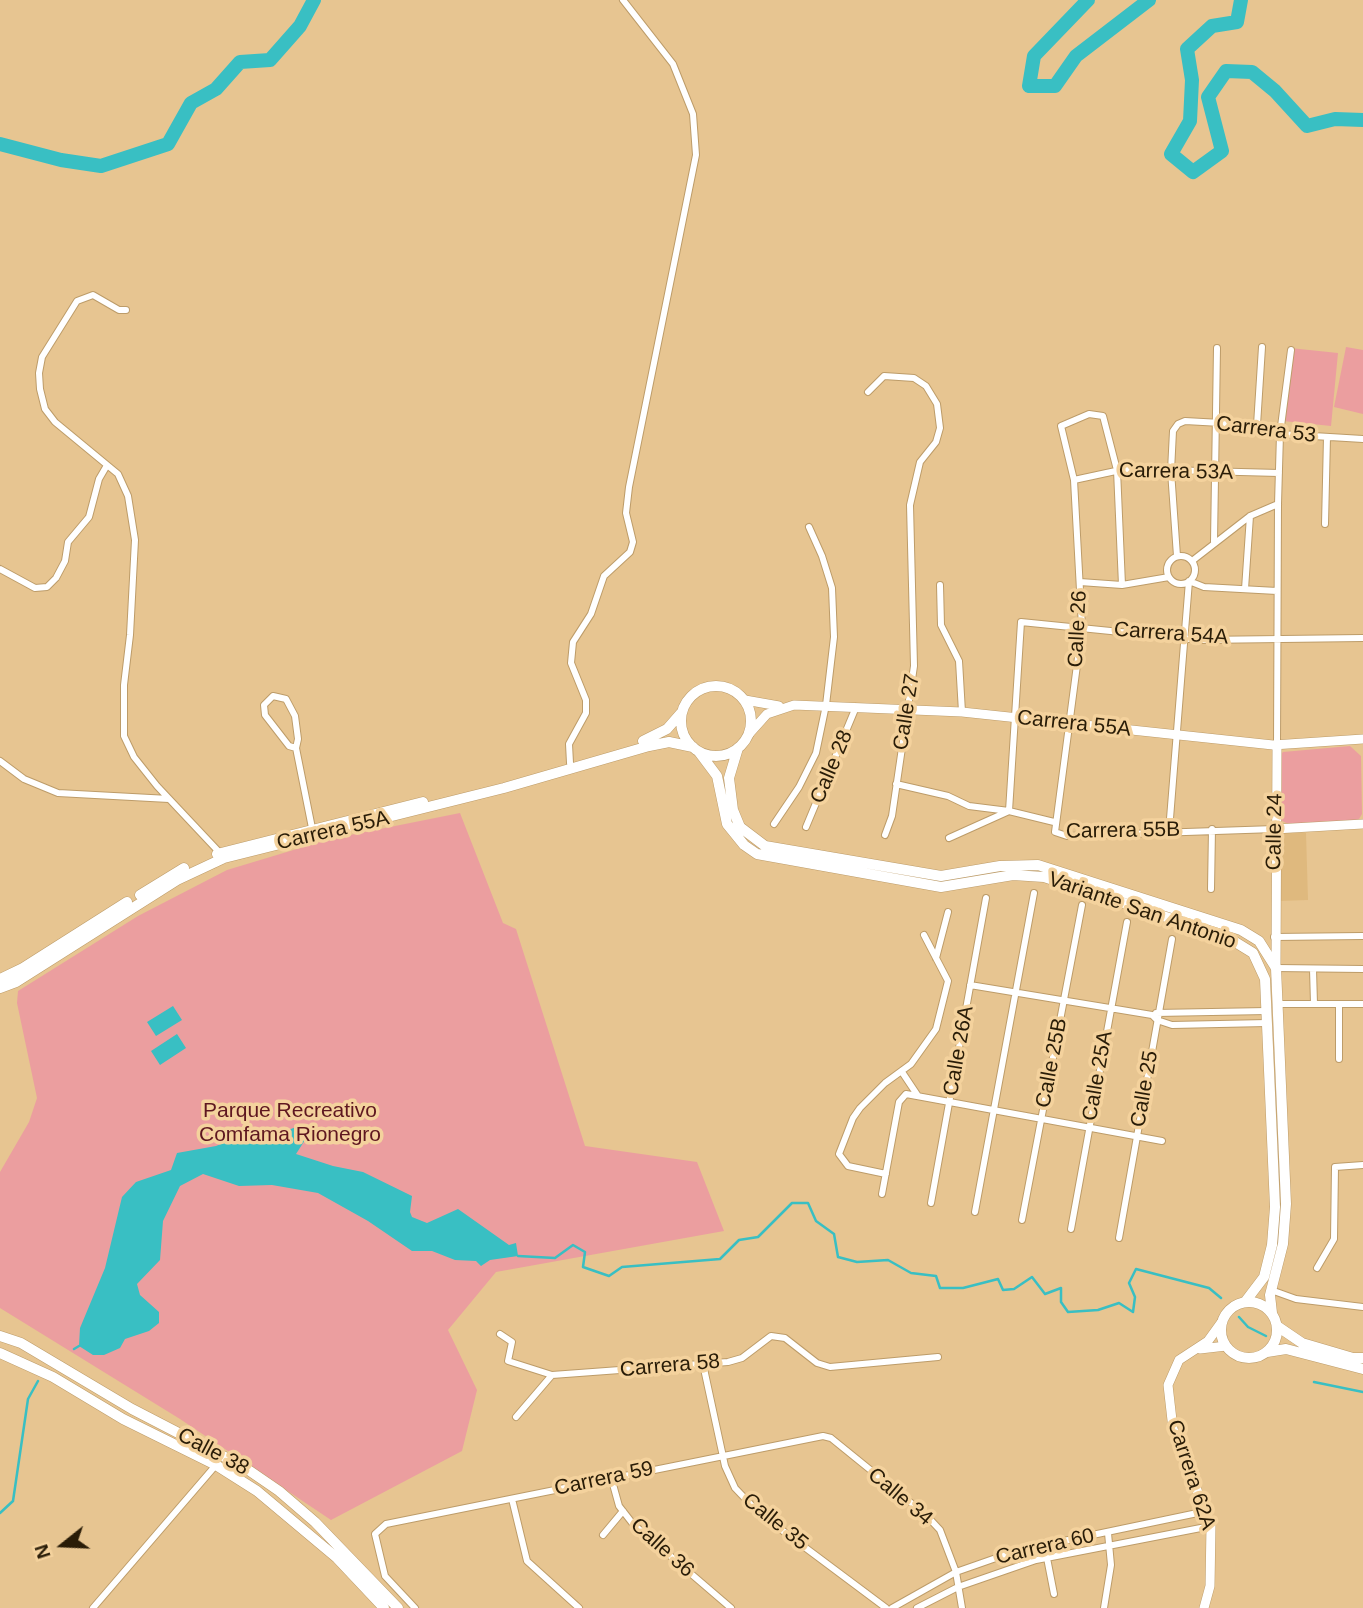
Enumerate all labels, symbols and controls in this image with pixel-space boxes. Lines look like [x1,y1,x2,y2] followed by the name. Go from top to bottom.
[1215,411,1317,449] street label: Carrera 53
[1119,458,1233,486] street label: Carrera 53A
[1063,590,1093,668] street label: Calle 26
[1113,617,1229,651] street label: Carrera 54A
[889,672,925,752] street label: Calle 27
[1016,705,1132,743] street label: Carrera 55A
[805,727,859,807] street label: Calle 28
[1262,793,1288,871] street label: Calle 24
[274,806,392,856] street label: Carrera 55A
[1066,817,1180,845] street label: Carrera 55B
[1045,867,1239,955] street label: Variante San Antonio
[939,1004,979,1098] street label: Calle 26A
[1031,1016,1073,1110] street label: Calle 25B
[1078,1029,1118,1123] street label: Calle 25A
[1126,1049,1164,1129] street label: Calle 25
[199,1098,381,1148] park label: Parque Recreativo Comfama Rionegro
[619,1349,721,1383] street label: Carrera 58
[1161,1417,1221,1533] street label: Carrera 62A
[173,1423,253,1481] street label: Calle 38
[552,1456,656,1502] street label: Carrera 59
[862,1463,938,1531] street label: Calle 34
[737,1488,813,1556] street label: Calle 35
[28,1510,98,1580] north arrow
[625,1513,699,1583] street label: Calle 36
[993,1523,1097,1571] street label: Carrera 60
[30,1542,55,1561] text: N

